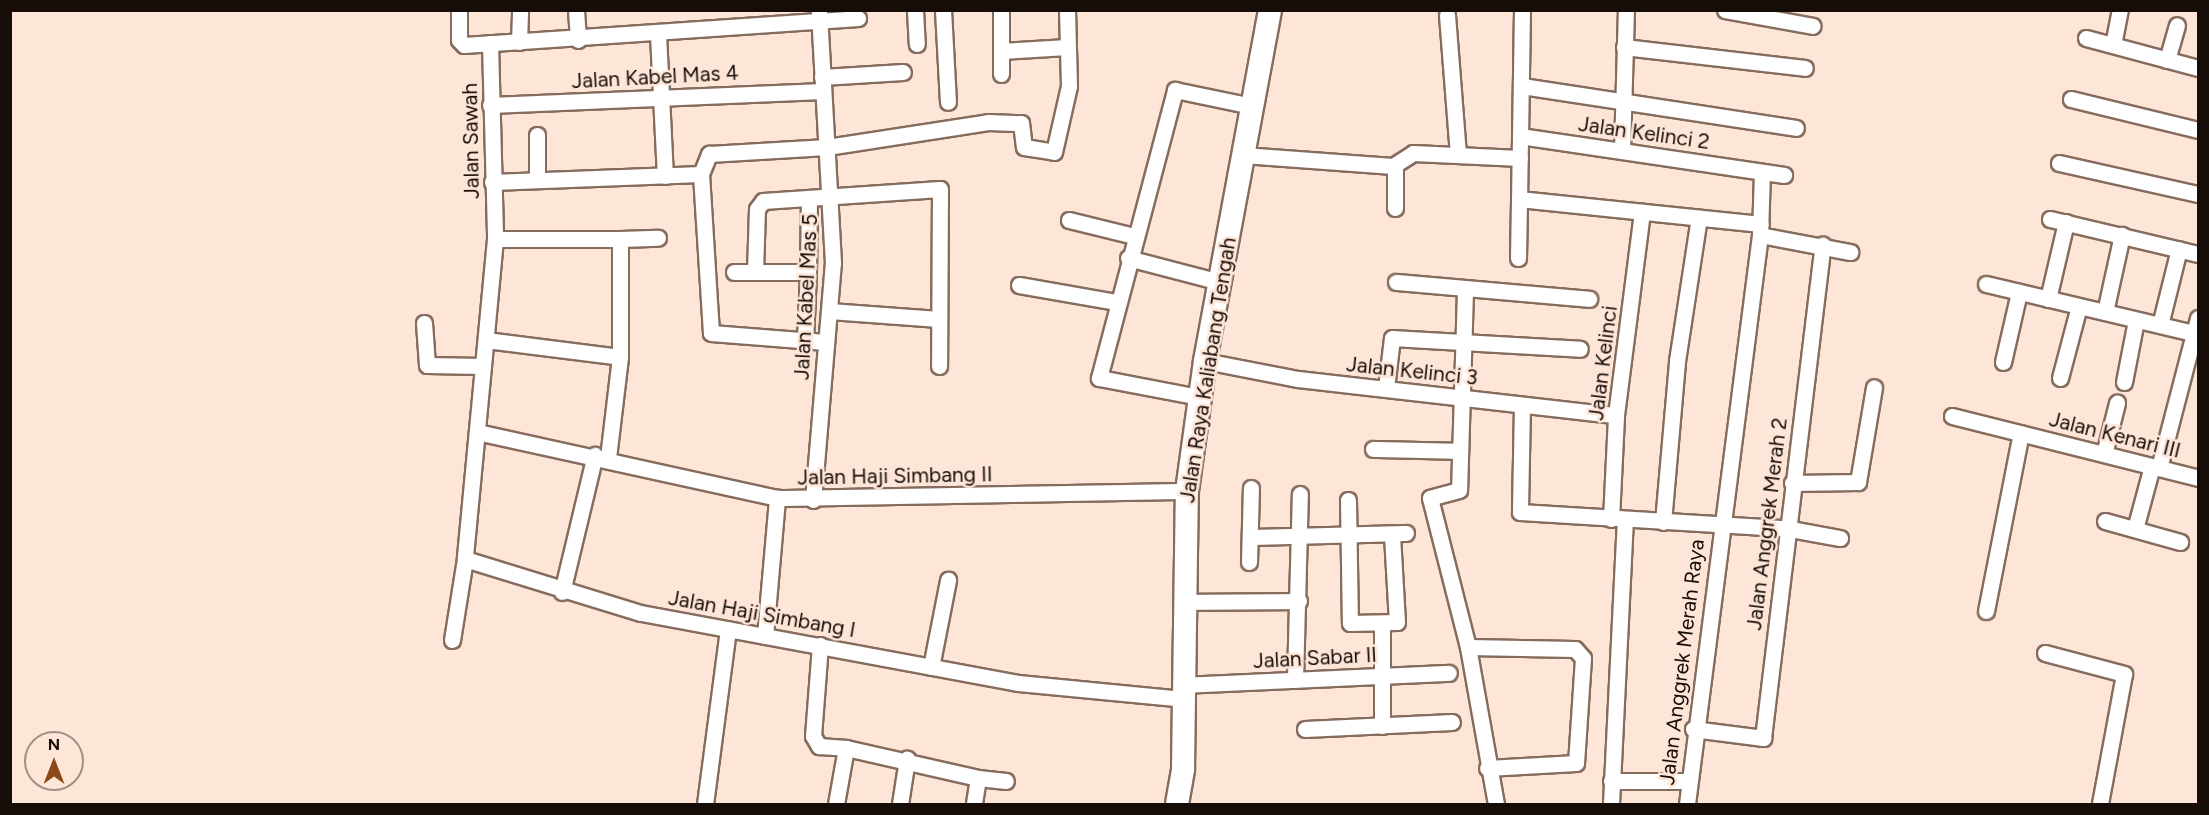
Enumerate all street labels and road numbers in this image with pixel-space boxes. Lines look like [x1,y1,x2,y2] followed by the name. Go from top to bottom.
[571,60,739,94] street label: Jalan Kabel Mas 4
[457,83,485,199] street label: Jalan Sawah
[1577,111,1711,155] street label: Jalan Kelinci 2
[789,213,823,381] street label: Jalan Kabel Mas 5
[1175,236,1241,504] street label: Jalan Raya Kaliabang Tengah
[1583,304,1623,422] street label: Jalan Kelinci
[1345,352,1479,390] street label: Jalan Kelinci 3
[2047,407,2183,463] street label: Jalan Kenari III
[1741,416,1793,632] street label: Jalan Anggrek Merah 2
[797,462,993,490] street label: Jalan Haji Simbang II
[1654,538,1710,786] street label: Jalan Anggrek Merah Raya
[666,585,858,643] street label: Jalan Haji Simbang I
[1252,642,1378,674] street label: Jalan Sabar II

